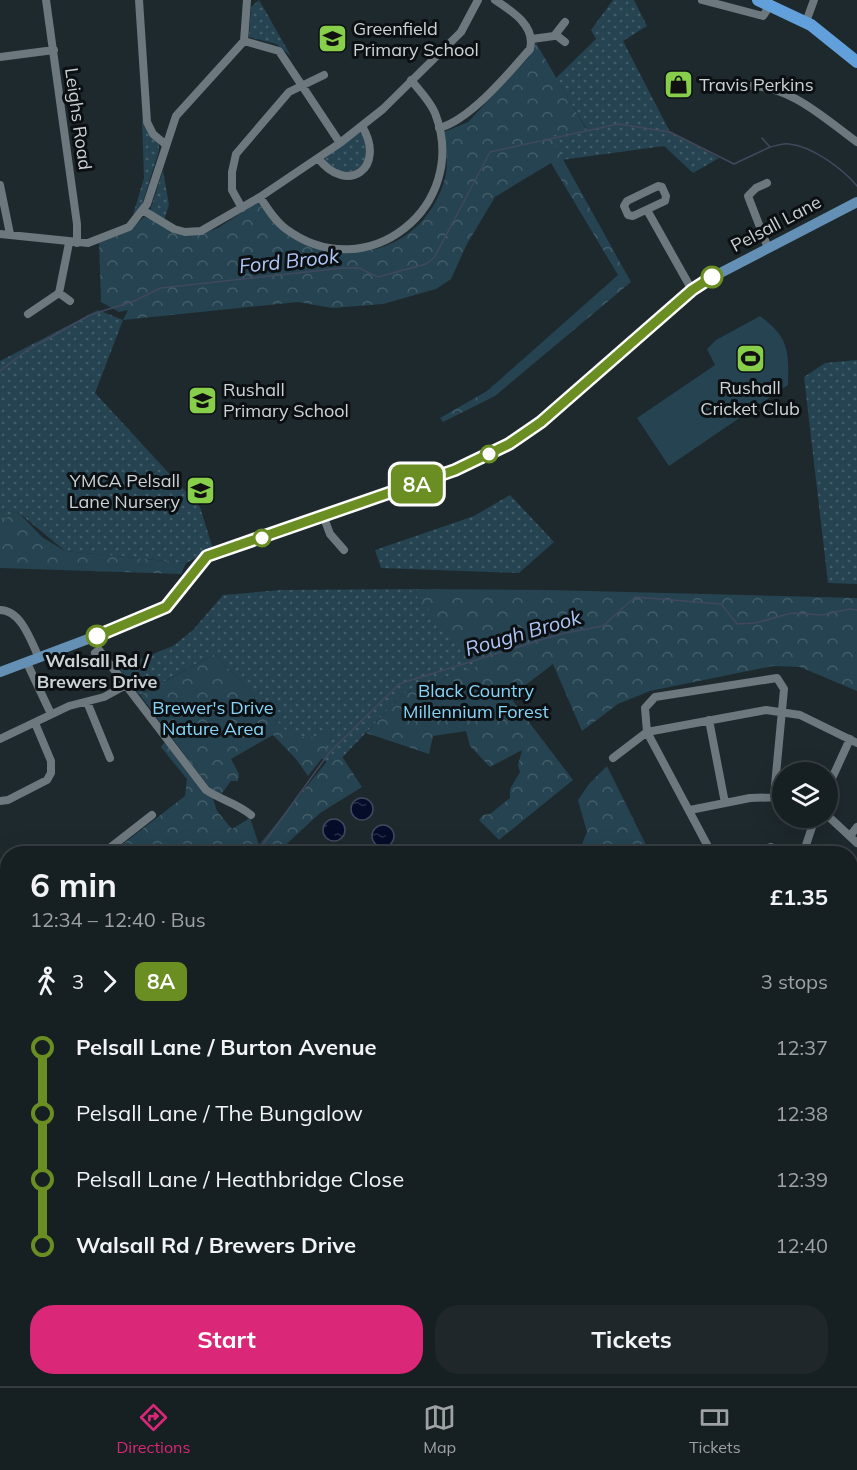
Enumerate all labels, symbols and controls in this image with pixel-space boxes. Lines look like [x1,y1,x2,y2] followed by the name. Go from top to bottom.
[353,17,479,61] place label: Greenfield Primary School
[316,23,348,55] school or university icon: Greenfield Primary School
[60,66,97,172] street label: Leighs Road
[662,69,694,101] shop icon: Travis Perkins
[699,73,814,96] place label: Travis Perkins
[727,190,825,257] street label: Pelsall Lane
[238,243,341,278] water label: Ford Brook
[701,266,723,288] unlabelled marker
[734,343,766,375] sports icon: Rushall Cricket Club
[700,376,800,420] place label: Rushall Cricket Club
[223,378,349,422] place label: Rushall Primary School
[186,384,218,416] school or university icon: Rushall Primary School
[480,445,498,463] unlabelled marker
[390,464,444,504] line badge: 8A
[69,469,180,513] place label: YMCA Pelsall Lane Nursery
[403,471,431,497] text: 8A
[185,475,217,507] school or university icon: YMCA Pelsall Lane Nursery
[253,529,271,547] unlabelled marker
[462,604,584,661] water label: Rough Brook
[86,625,108,647] marker: Walsall Rd / Brewers Drive
[37,649,157,693] place label: Walsall Rd / Brewers Drive
[403,679,549,723] park label: Black Country Millennium Forest
[152,696,274,740] park label: Brewer's Drive Nature Area
[772,762,838,828] map controls
[772,762,838,828] button: layers
[30,864,117,905] text: 6 min
[770,883,828,911] text: £1.35
[30,907,206,932] text: 12:34 – 12:40 · Bus
[30,965,63,998] icon: walk
[93,965,126,998] icon: forward
[147,968,175,994] text: 8A
[72,969,84,994] text: 3
[761,969,828,994] text: 3 stops
[76,1033,377,1061] text: Pelsall Lane / Burton Avenue
[775,1035,828,1060] text: 12:37
[76,1099,363,1127] text: Pelsall Lane / The Bungalow
[775,1101,828,1126] text: 12:38
[76,1165,404,1193] text: Pelsall Lane / Heathbridge Close
[775,1167,828,1192] text: 12:39
[76,1231,356,1259] text: Walsall Rd / Brewers Drive
[775,1233,828,1258] text: 12:40
[30,1305,423,1374] button: Start
[435,1305,828,1374] button: Tickets
[116,1401,190,1457] tab: Directions
[423,1401,456,1457] tab: Map
[689,1401,741,1457] tab: Tickets

